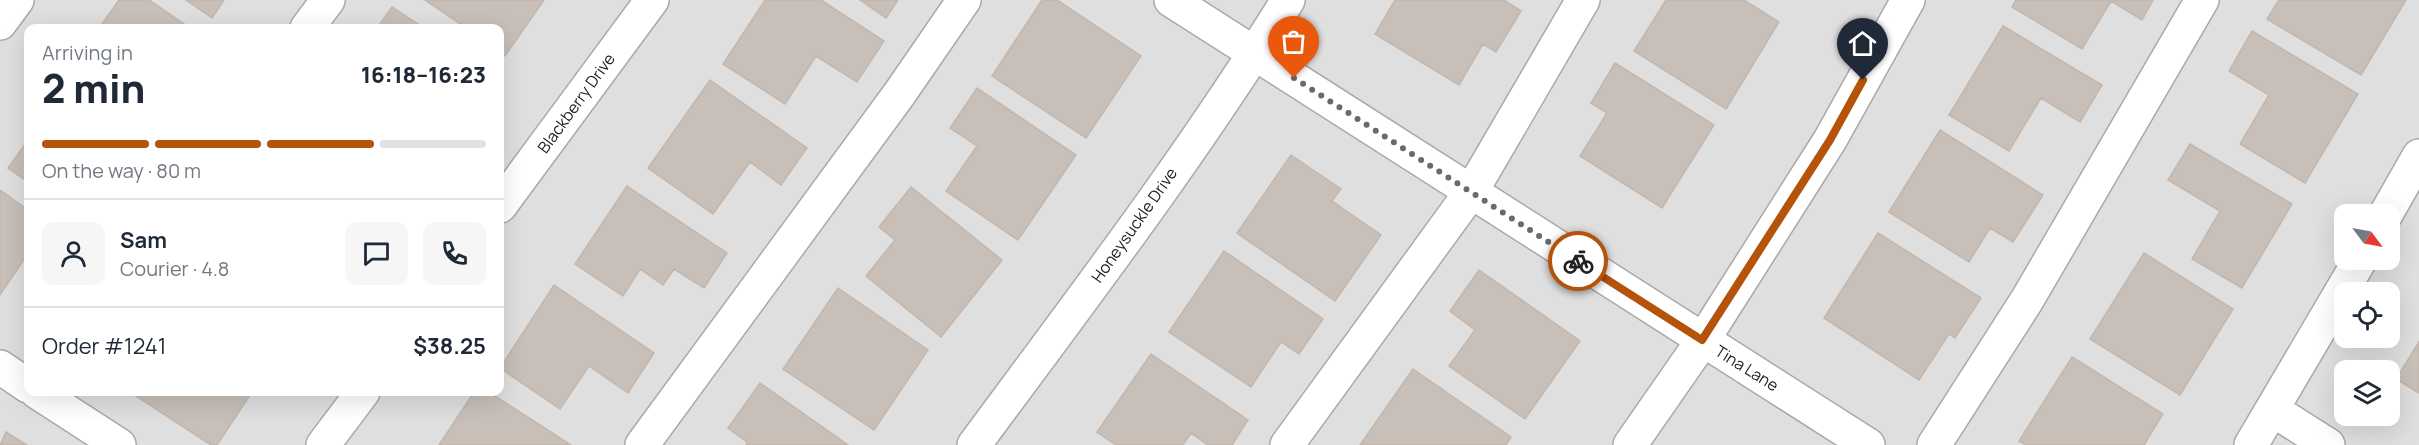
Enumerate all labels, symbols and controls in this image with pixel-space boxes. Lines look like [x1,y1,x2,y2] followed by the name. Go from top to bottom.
[1268,16,1319,78] pin
[1837,18,1888,80] pin
[1277,25,1310,58] icon: bag
[1846,27,1879,60] icon: home
[42,39,133,66] text: Arriving in
[532,49,620,157] street label: Blackberry Drive
[361,60,486,90] text: 16:18–16:23
[42,61,145,115] text: 2 min
[42,157,201,184] text: On the way · 80 m
[1086,163,1182,287] street label: Honeysuckle Drive
[2334,204,2400,270] north arrow
[2334,204,2400,426] map controls
[42,222,105,285] button: person
[345,222,408,285] button: chat
[423,222,486,285] button: phone
[120,225,167,255] text: Sam
[1548,231,1608,291] courier
[1562,245,1595,278] icon: bike
[120,255,229,282] text: Courier · 4.8
[2334,282,2400,348] button: locate
[42,331,166,361] text: Order #1241
[413,331,486,361] text: $38.25
[1711,340,1783,396] street label: Tina Lane
[2334,360,2400,426] button: layers

